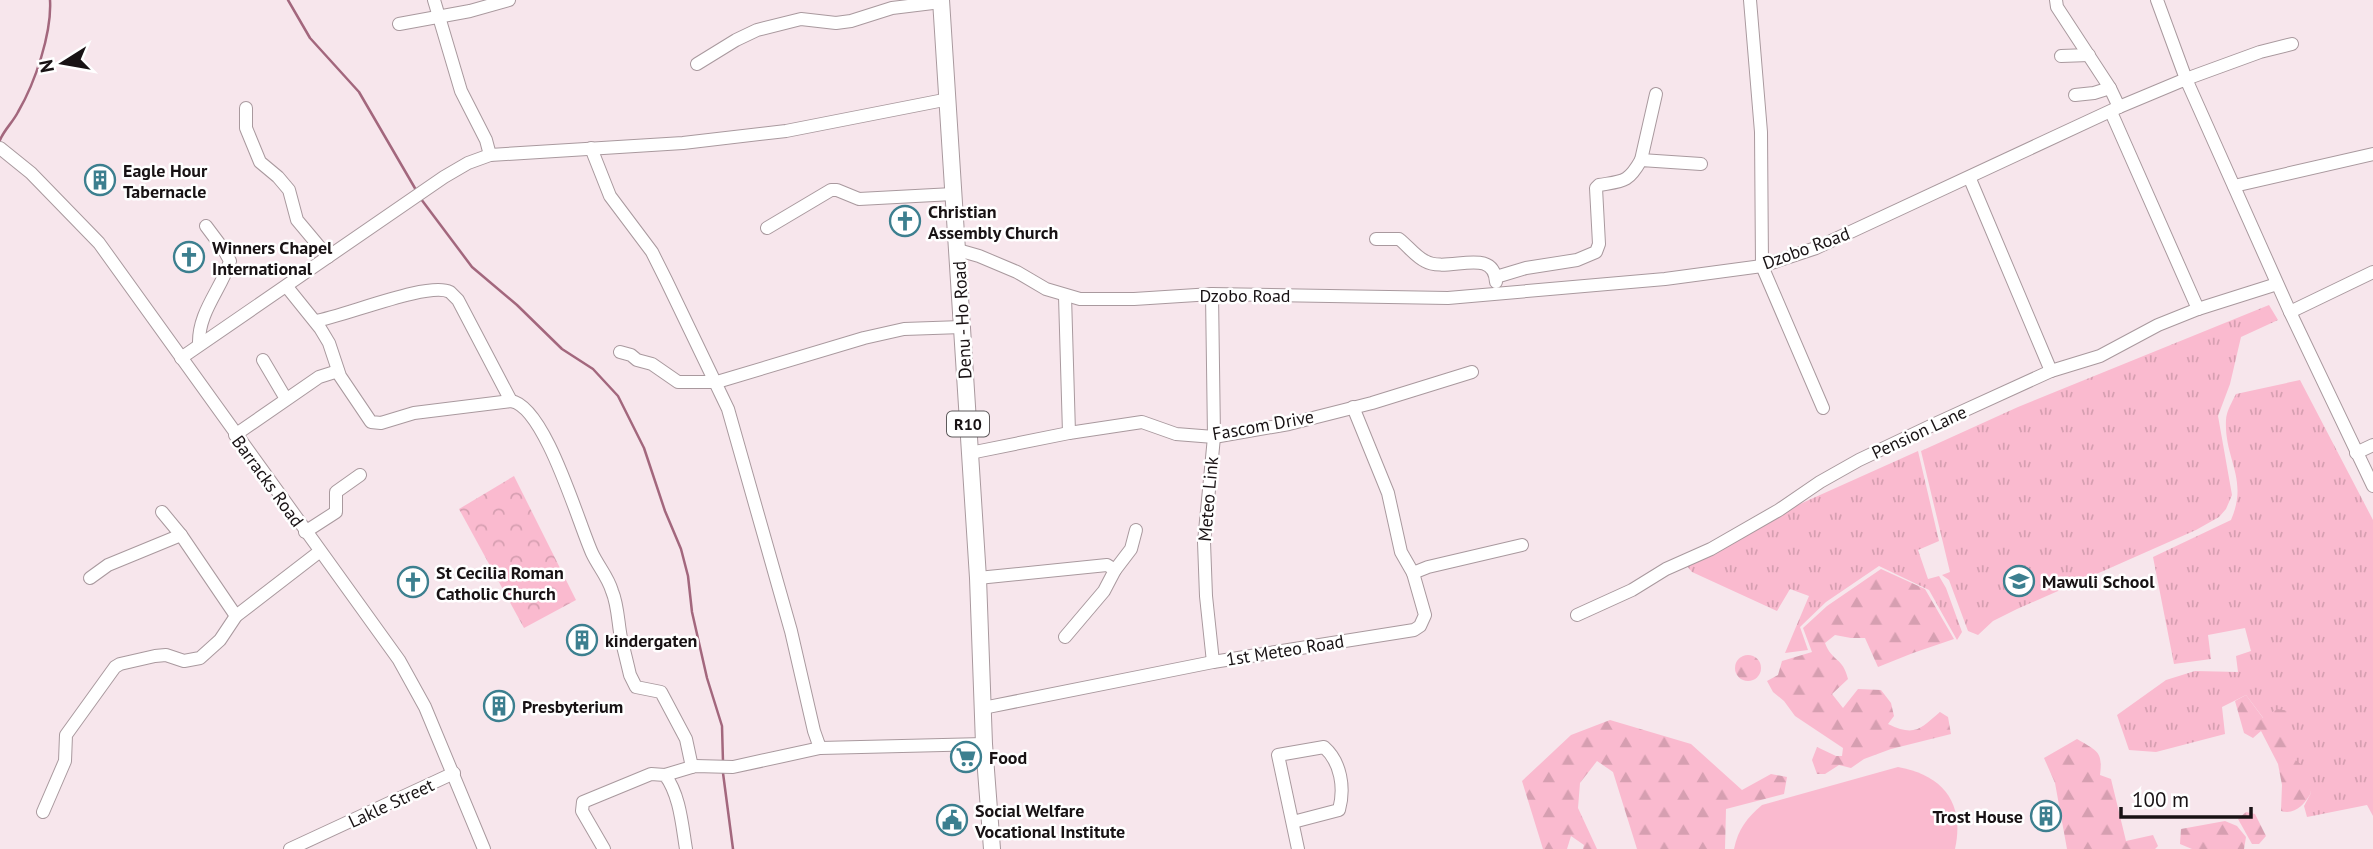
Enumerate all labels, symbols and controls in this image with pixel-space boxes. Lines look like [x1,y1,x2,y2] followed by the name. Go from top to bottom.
[28,28,98,98] north arrow
[33,58,59,75] text: N
[123,159,208,203] place label: Eagle Hour Tabernacle
[83,163,117,197] building icon: Eagle Hour Tabernacle
[928,200,1058,244] place label: Christian Assembly Church
[888,204,922,238] church icon: Christian Assembly Church
[1759,222,1853,274] street label: Dzobo Road
[212,236,333,280] place label: Winners Chapel International
[172,240,206,274] church icon: Winners Chapel International
[947,260,977,380] street label: Denu - Ho Road
[1199,284,1291,307] street label: Dzobo Road
[1868,400,1970,464] street label: Pension Lane
[1210,405,1316,445] street label: Fascom Drive
[947,412,989,436] road number: R10
[227,431,309,531] street label: Barracks Road
[1193,455,1223,542] street label: Meteo Link
[436,561,564,605] place label: St Cecilia Roman Catholic Church
[2002,564,2036,598] school or university icon: Mawuli School
[396,565,430,599] church icon: St Cecilia Roman Catholic Church
[2042,570,2155,593] place label: Mawuli School
[565,623,599,657] building icon: kindergaten
[605,629,697,652] place label: kindergaten
[1224,629,1346,671] street label: 1st Meteo Road
[482,689,516,723] building icon: Presbyterium
[522,695,623,718] place label: Presbyterium
[949,740,983,774] supermarket icon: Food
[989,746,1027,769] place label: Food
[345,773,437,833] street label: Lakle Street
[2121,776,2250,820] scale bar
[2132,786,2189,813] text: 100 m
[974,799,1125,843] place label: Social Welfare Vocational Institute
[2029,799,2063,833] building icon: Trost House
[935,803,969,837] public building icon: Social Welfare Vocational Institute
[1932,805,2023,828] place label: Trost House

